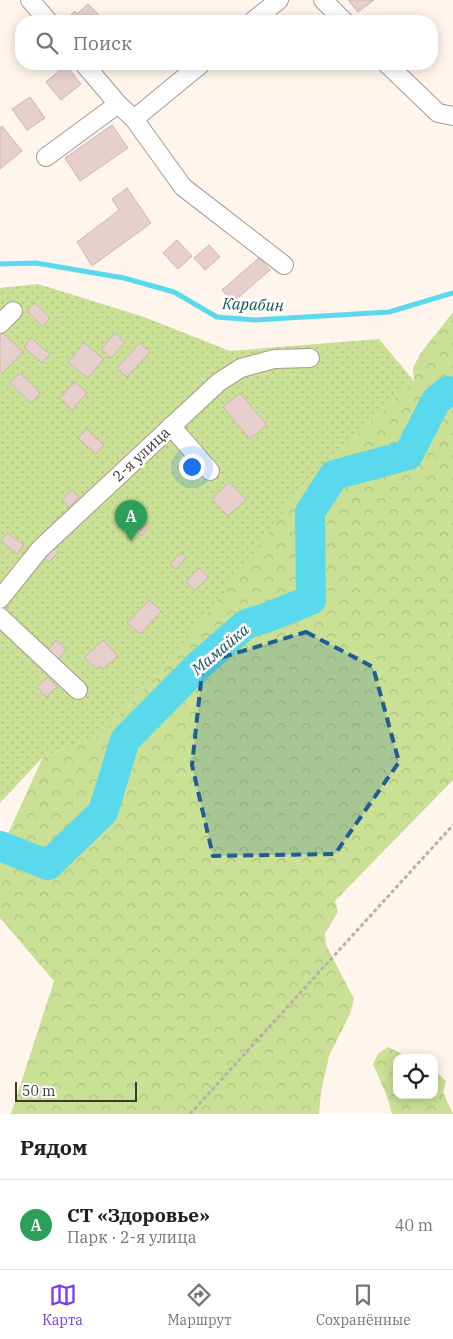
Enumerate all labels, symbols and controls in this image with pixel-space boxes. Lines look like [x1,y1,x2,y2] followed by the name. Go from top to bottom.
[15,15,438,70] search box
[33,29,61,57] icon: search
[73,31,132,55] text: Поиск
[221,293,284,315] water label: Карабин
[108,423,174,485] street label: 2-я улица
[179,454,205,480] your location
[115,500,147,541] pin: A
[186,619,253,679] water label: Мамайка
[393,1054,438,1099] map controls
[393,1054,438,1099] button: locate
[15,1079,138,1102] scale bar
[22,1082,55,1100] text: 50 m
[20,1133,88,1161] text: Рядом
[67,1203,210,1227] text: СТ «Здоровье»
[30,1215,42,1235] text: A
[395,1215,433,1235] text: 40 m
[67,1227,196,1247] text: Парк · 2-я улица
[42,1281,83,1329] tab: Карта
[167,1281,231,1329] tab: Маршрут
[316,1281,411,1329] tab: Сохранённые

